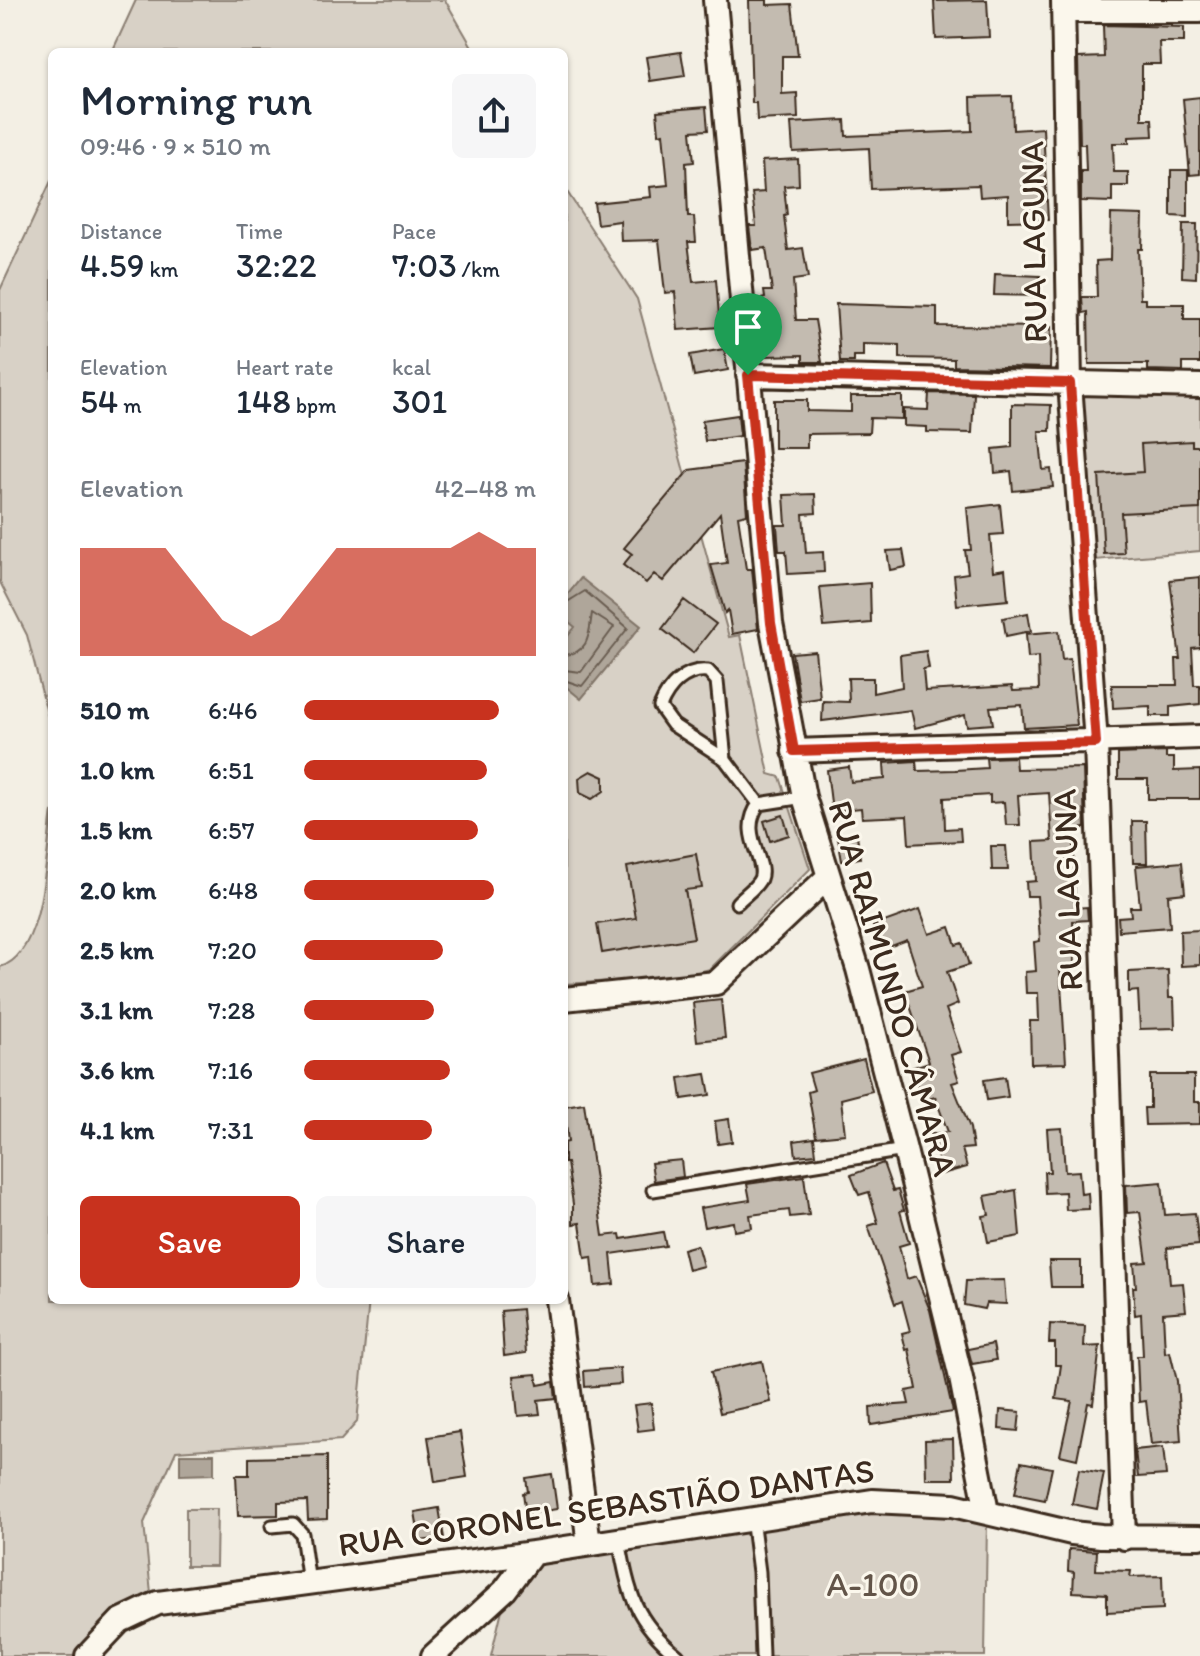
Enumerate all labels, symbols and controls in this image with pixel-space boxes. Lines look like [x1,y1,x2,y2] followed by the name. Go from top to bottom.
[80,73,313,126] text: Morning run
[452,74,536,158] button: share
[80,130,271,162] text: 09:46 · 9 × 510 m
[1011,140,1056,343] street label: RUA LAGUNA
[80,218,162,245] text: Distance
[236,218,283,245] text: Time
[392,218,436,245] text: Pace
[80,245,144,286] text: 4.59
[236,245,317,286] text: 32:22
[392,245,457,286] text: 7:03
[144,256,178,283] text: km
[457,256,500,283] text: /km
[714,293,782,375] pin
[726,305,770,349] icon: arrive
[80,354,167,381] text: Elevation
[236,354,333,381] text: Heart rate
[392,354,431,381] text: kcal
[80,381,118,422] text: 54
[236,381,291,422] text: 148
[392,381,447,422] text: 301
[118,392,142,419] text: m
[291,392,337,419] text: bpm
[80,472,183,504] text: Elevation
[435,472,536,504] text: 42–48 m
[80,694,149,726] text: 510 m
[208,694,258,726] text: 6:46
[80,754,155,786] text: 1.0 km
[208,754,254,786] text: 6:51
[1043,788,1092,992] street label: RUA LAGUNA
[819,796,966,1181] street label: RUA RAIMUNDO CÂMARA
[80,814,152,846] text: 1.5 km
[208,814,255,846] text: 6:57
[80,874,156,906] text: 2.0 km
[208,874,258,906] text: 6:48
[80,934,154,966] text: 2.5 km
[208,934,257,966] text: 7:20
[80,994,153,1026] text: 3.1 km
[208,994,255,1026] text: 7:28
[80,1054,155,1086] text: 3.6 km
[208,1054,253,1086] text: 7:16
[80,1114,154,1146] text: 4.1 km
[208,1114,254,1146] text: 7:31
[80,1196,300,1288] button: Save
[316,1196,536,1288] button: Share
[335,1450,877,1565] street label: RUA CORONEL SEBASTIÃO DANTAS
[826,1564,920,1605] park label: A-100

